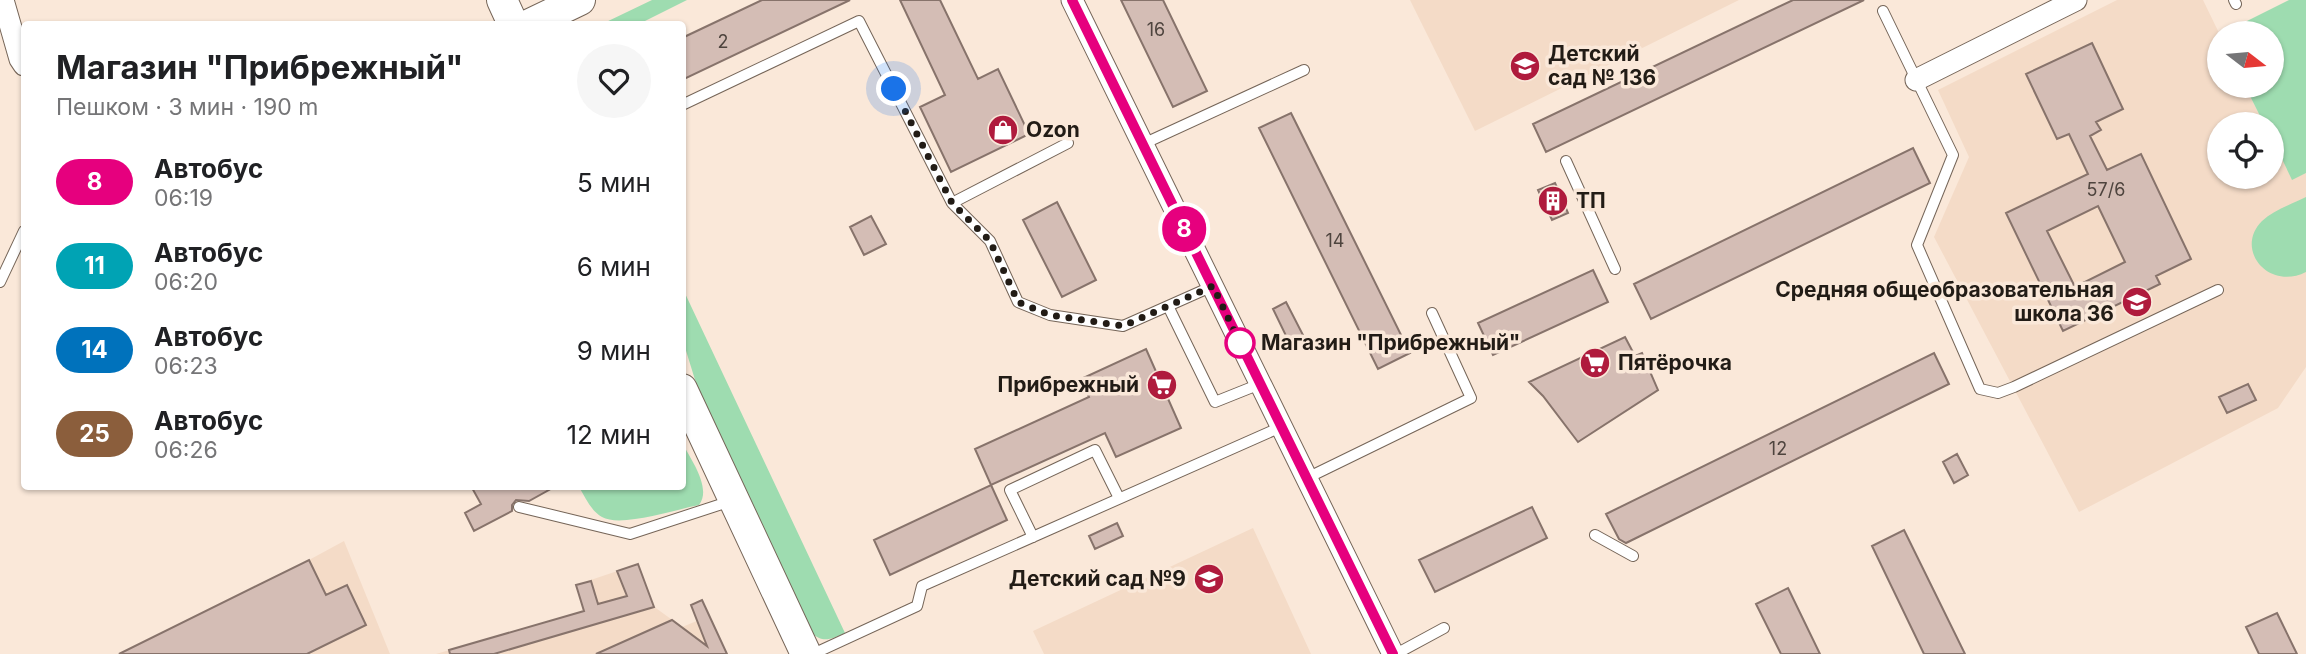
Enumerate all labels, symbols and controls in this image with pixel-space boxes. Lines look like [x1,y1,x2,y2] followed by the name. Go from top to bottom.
[1147,19,1165,40] house number: 16
[2207,21,2284,98] north arrow
[2207,21,2284,189] map controls
[718,31,728,52] house number: 2
[1548,41,1656,90] place label: Детский сад № 136
[577,44,651,118] button: heart
[56,47,463,87] text: Магазин "Прибрежный"
[1508,49,1542,83] school or university icon: Детский сад № 136
[876,71,911,106] your location
[56,93,318,121] text: Пешком · 3 мин · 190 m
[2207,112,2284,189] button: locate
[986,113,1020,147] shop icon: Ozon
[1026,117,1080,142] place label: Ozon
[154,153,263,184] text: Автобус
[87,167,102,196] text: 8
[577,167,651,198] text: 5 мин
[2087,179,2125,200] house number: 57/6
[154,184,213,212] text: 06:19
[1536,184,1570,218] building icon: ТП
[1576,188,1606,213] place label: ТП
[1161,206,1207,252] line badge: 8
[1176,214,1192,243] text: 8
[1326,230,1344,251] house number: 14
[154,237,263,268] text: Автобус
[84,251,105,280] text: 11
[577,251,651,282] text: 6 мин
[154,268,218,296] text: 06:20
[1775,277,2114,326] place label: Средняя общеобразовательная школа 36
[2120,285,2154,319] school or university icon: Средняя общеобразовательная школа 36
[154,321,263,352] text: Автобус
[1225,328,1255,358] marker: Магазин "Прибрежный"
[1261,330,1520,355] place label: Магазин "Прибрежный"
[81,335,108,364] text: 14
[577,335,651,366] text: 9 мин
[1578,346,1612,380] supermarket icon: Пятёрочка
[1618,350,1732,375] place label: Пятёрочка
[154,352,218,380] text: 06:23
[1145,368,1179,402] supermarket icon: Прибрежный
[998,372,1139,397] place label: Прибрежный
[154,405,263,436] text: Автобус
[79,419,110,448] text: 25
[566,419,651,450] text: 12 мин
[154,436,218,464] text: 06:26
[1769,438,1787,459] house number: 12
[1192,562,1226,596] school or university icon: Детский сад №9
[1009,566,1186,591] place label: Детский сад №9

